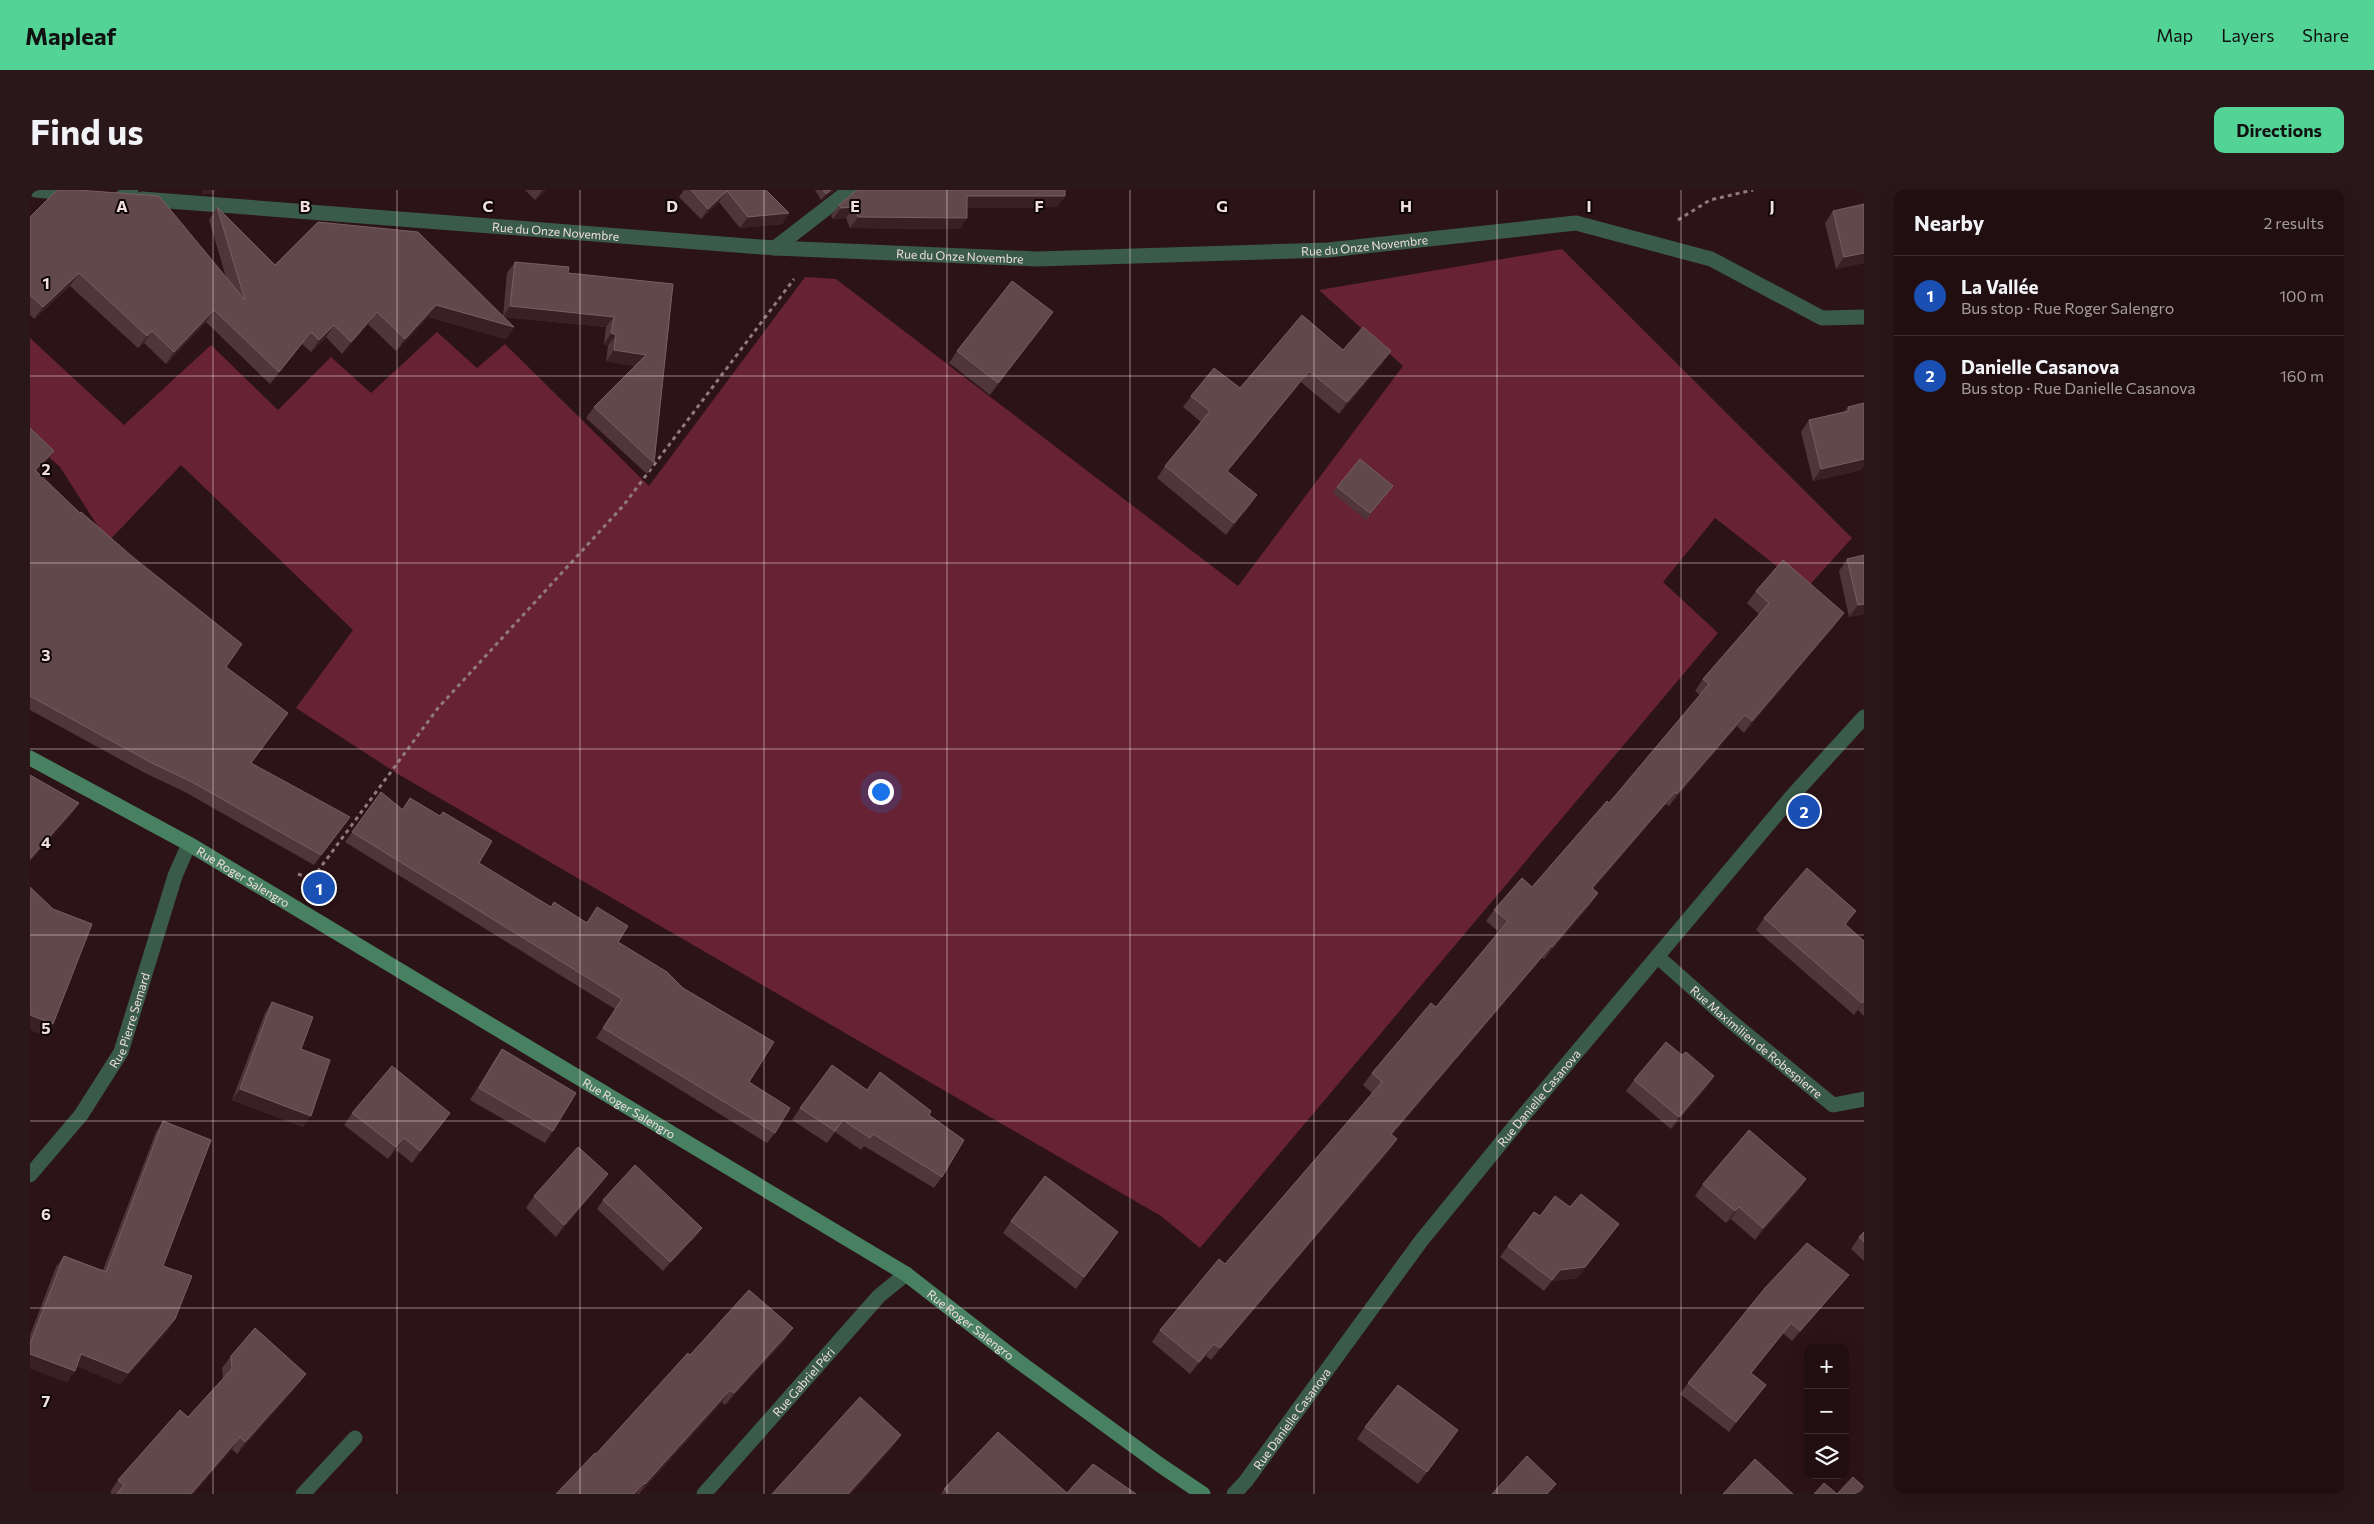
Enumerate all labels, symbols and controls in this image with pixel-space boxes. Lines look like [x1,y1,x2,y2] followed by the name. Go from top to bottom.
[25,21,116,50] text: Mapleaf
[2156,24,2193,46] text: Map
[2221,24,2274,46] text: Layers
[2302,24,2349,46] text: Share
[2214,107,2344,153] button: Directions
[30,109,144,152] text: Find us
[116,196,128,215] text: A
[300,196,311,215] text: B
[483,196,494,215] text: C
[666,196,678,215] text: D
[850,196,860,215] text: E
[1034,196,1044,215] text: F
[1216,196,1228,215] text: G
[1400,196,1412,215] text: H
[1586,196,1592,215] text: I
[1769,196,1775,215] text: J
[1914,210,1984,235] text: Nearby
[2263,213,2324,232] text: 2 results
[492,219,620,243] street label: Rue du Onze Novembre
[1301,232,1429,258] street label: Rue du Onze Novembre
[896,246,1024,265] street label: Rue du Onze Novembre
[42,273,50,292] text: 1
[1961,275,2038,298] text: La Vallée
[1926,286,1934,305] text: 1
[2279,286,2324,305] text: 100 m
[1961,298,2174,317] text: Bus stop · Rue Roger Salengro
[1961,355,2119,378] text: Danielle Casanova
[1925,366,1935,385] text: 2
[2280,366,2324,385] text: 160 m
[1961,378,2196,397] text: Bus stop · Rue Danielle Casanova
[41,459,51,478] text: 2
[41,645,51,664] text: 3
[868,779,894,805] your location
[1788,792,1820,830] pin: 2
[41,832,51,851] text: 4
[194,843,292,910] street label: Rue Roger Salengro
[303,869,335,907] pin: 1
[106,971,152,1070] street label: Rue Pierre Semard
[1688,982,1825,1101] street label: Rue Maximilien de Robespierre
[41,1018,51,1037] text: 5
[1494,1046,1583,1149] street label: Rue Danielle Casanova
[580,1075,678,1141] street label: Rue Roger Salengro
[41,1204,51,1223] text: 6
[925,1286,1017,1362] street label: Rue Roger Salengro
[769,1344,837,1419] street label: Rue Gabriel Péri
[1804,1344,1849,1479] map controls
[1804,1344,1849,1389] button: +
[1250,1365,1333,1472] street label: Rue Danielle Casanova
[1804,1389,1849,1434] button: −
[42,1391,51,1410] text: 7
[1804,1434,1849,1479] button: layers

